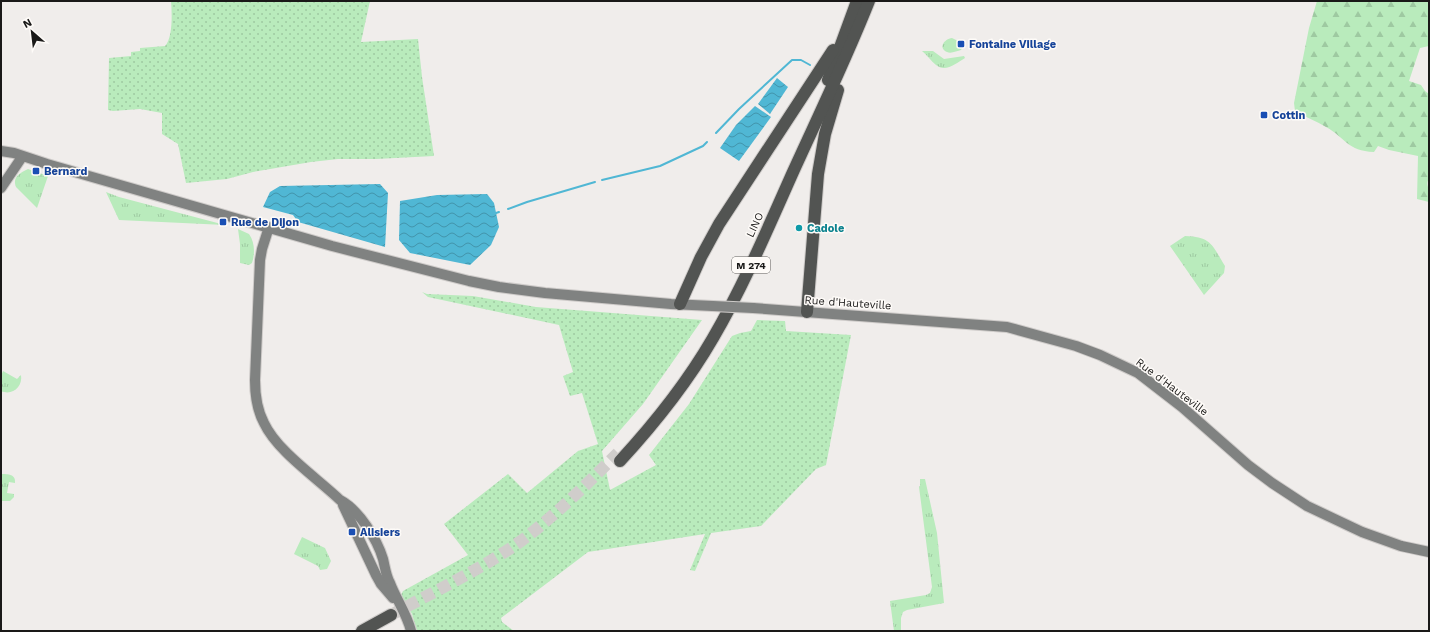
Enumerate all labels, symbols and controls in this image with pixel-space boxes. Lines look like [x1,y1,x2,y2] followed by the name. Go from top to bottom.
[12,12,52,52] north arrow
[21,16,34,31] text: N
[969,38,1056,51] place label: Fontaine Village
[956,39,966,49] marker: Fontaine Village
[1272,109,1305,122] place label: Cottin
[1259,110,1269,120] marker: Cottin
[44,165,87,178] place label: Bernard
[31,166,41,176] marker: Bernard
[744,210,766,240] street label: LINO
[231,216,299,229] place label: Rue de Dijon
[218,217,228,227] marker: Rue de Dijon
[807,222,844,235] place label: Cadole
[794,223,804,233] marker: Cadole
[732,257,770,273] road number: M 274
[804,293,892,313] street label: Rue d'Hauteville
[1133,356,1211,418] street label: Rue d'Hauteville
[360,526,400,539] place label: Alisiers
[347,527,357,537] marker: Alisiers

